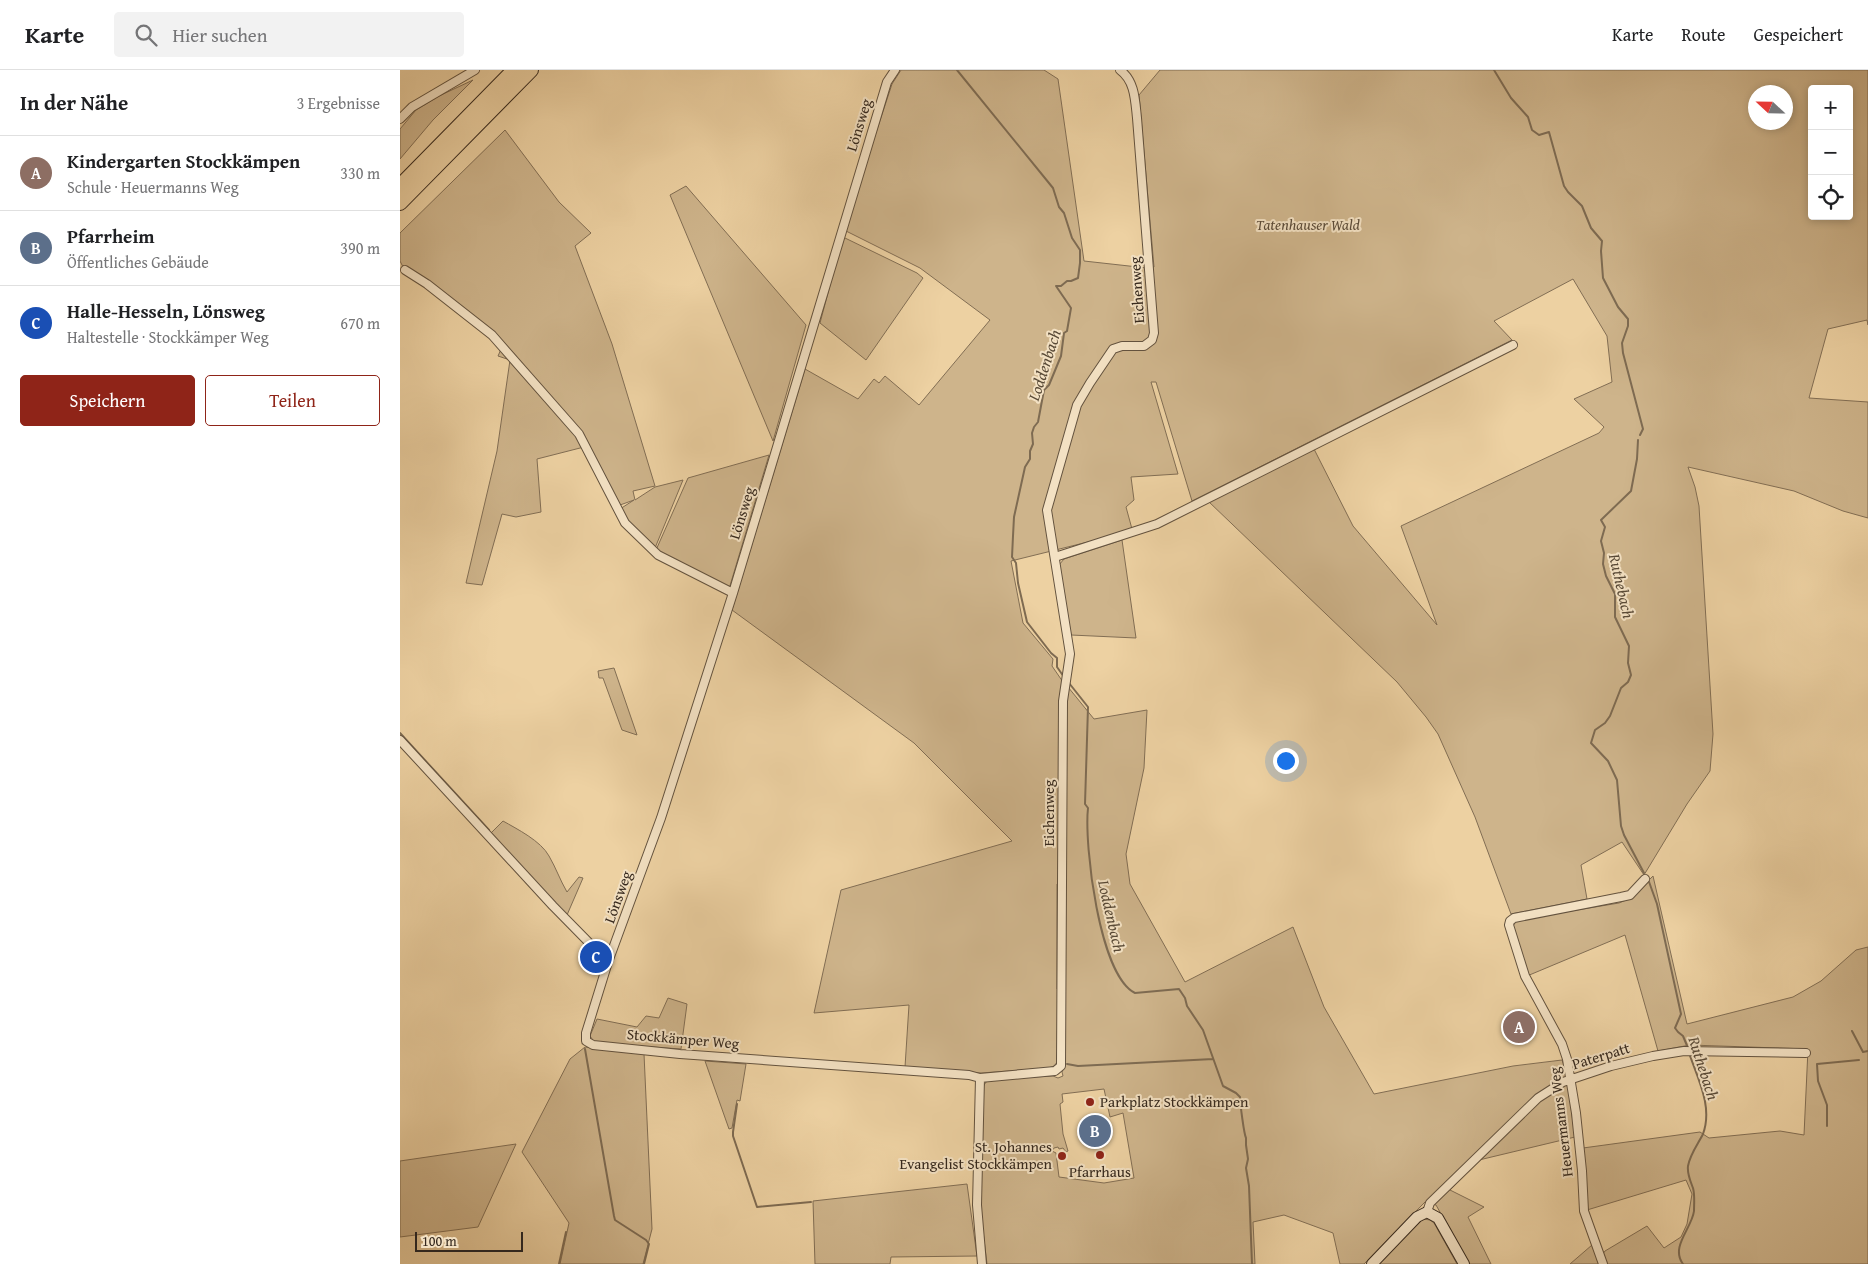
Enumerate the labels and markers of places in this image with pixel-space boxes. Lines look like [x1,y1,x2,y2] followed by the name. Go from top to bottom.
[580,938,612,976] pin: C
[1503,1008,1535,1046] pin: A
[1100,1091,1249,1112] place label: Parkplatz Stockkämpen
[1084,1096,1096,1108] marker: Parkplatz Stockkämpen
[1079,1112,1111,1150] pin: B
[899,1136,1053,1174] place label: St. Johannes Evangelist Stockkämpen
[1094,1149,1106,1161] marker: Pfarrhaus
[1056,1150,1068,1162] marker: St. Johannes Evangelist Stockkämpen
[1069,1161,1131,1182] place label: Pfarrhaus

